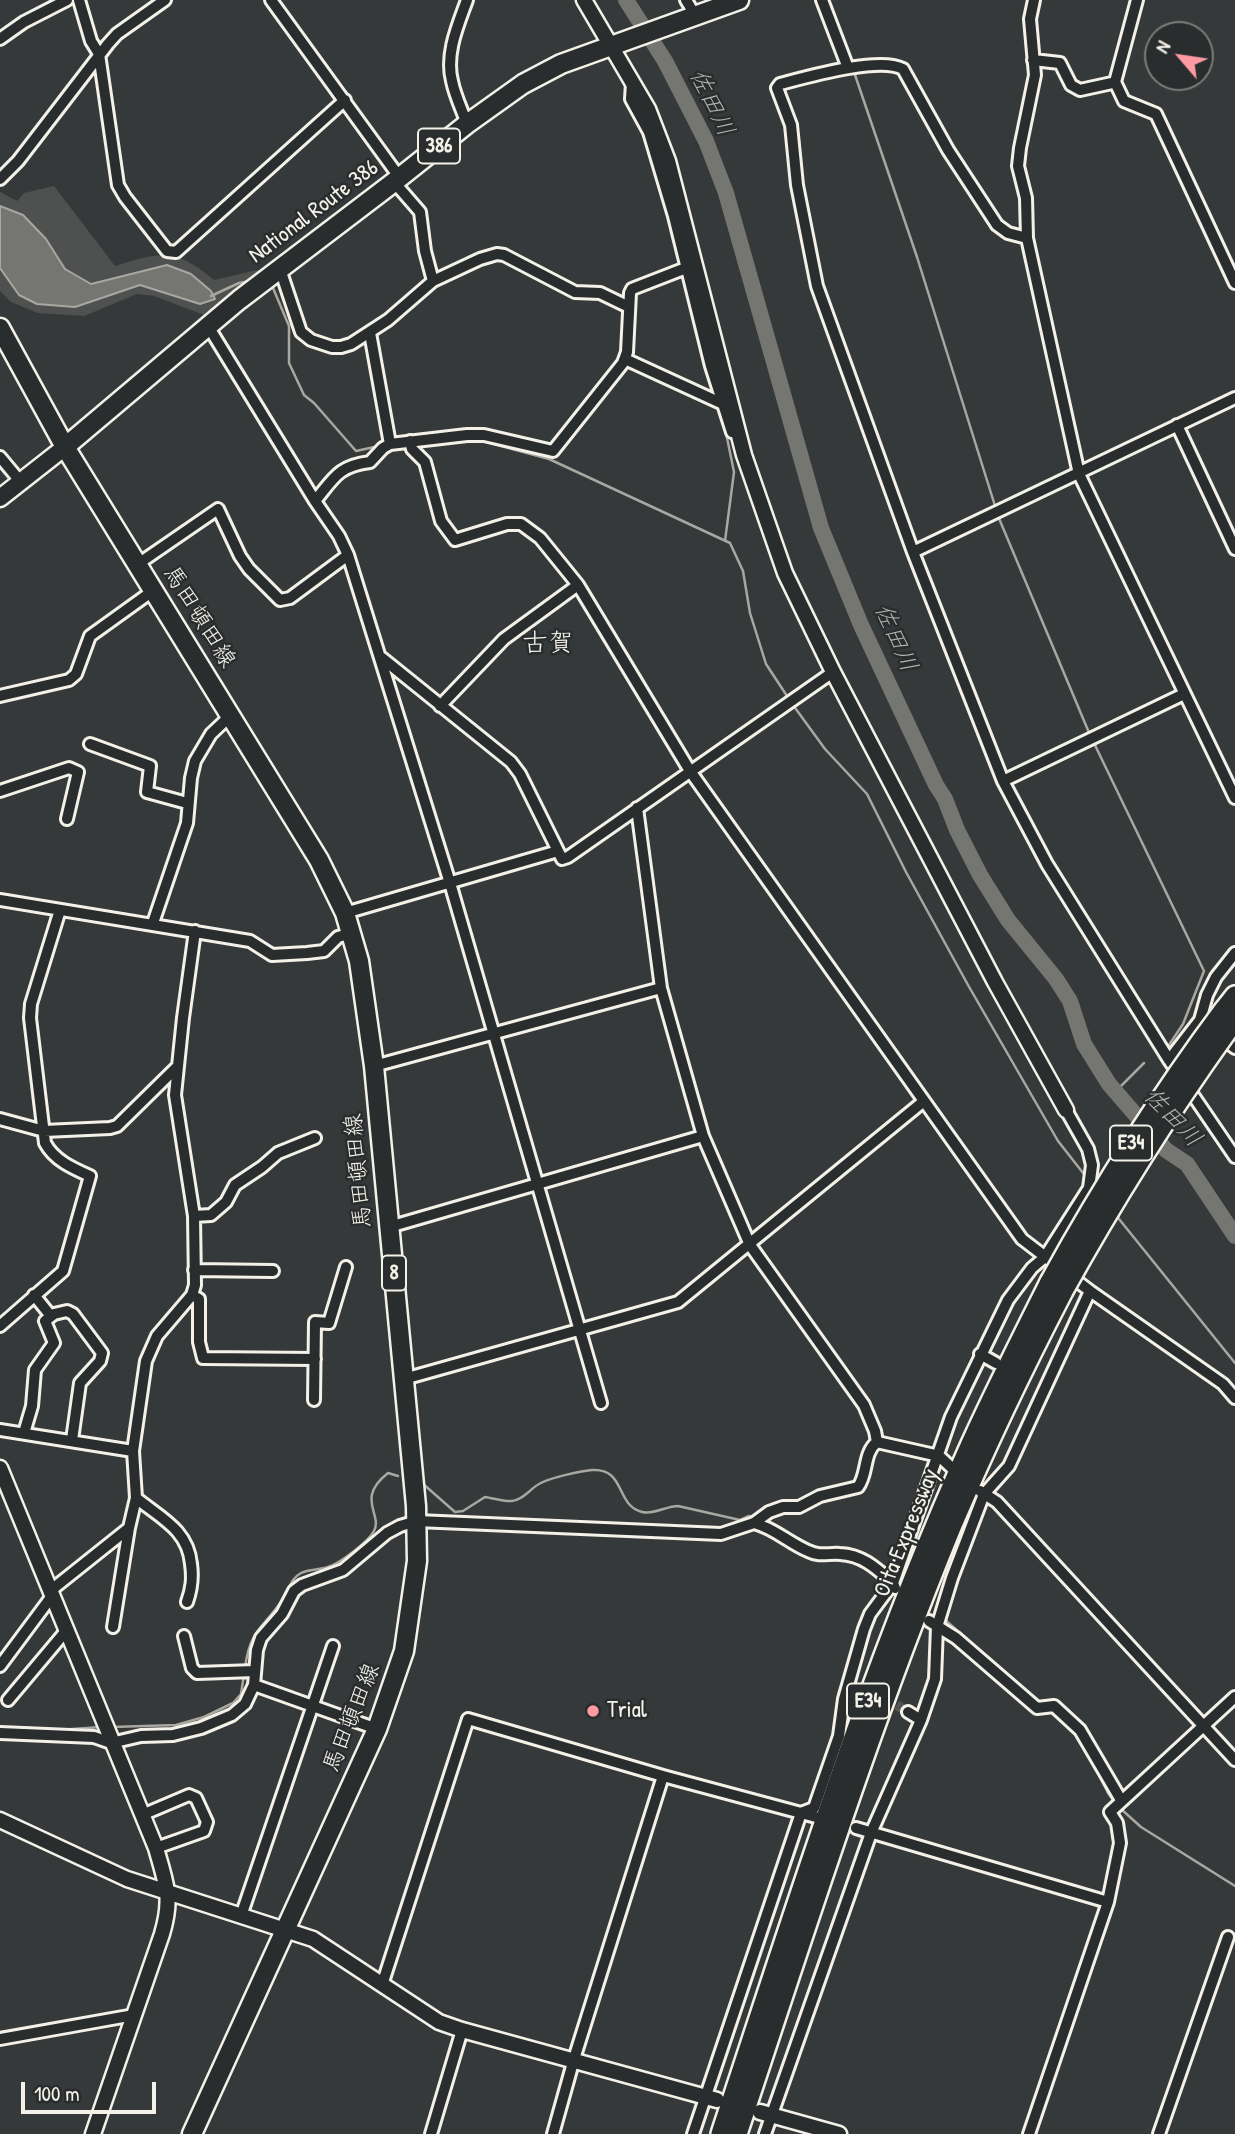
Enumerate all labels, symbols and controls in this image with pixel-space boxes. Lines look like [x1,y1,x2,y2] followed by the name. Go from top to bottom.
[1144,21,1214,91] north arrow
[1149,36,1176,58] text: N
[682,64,740,142] water label: 佐田川
[418,128,460,164] road number: 386
[244,154,384,270] street label: National Route 386
[157,561,241,673] street label: 馬田頓田線
[867,599,923,677] water label: 佐田川
[522,628,574,660] district label: 古賀
[1137,1082,1207,1154] water label: 佐田川
[340,1113,378,1229] street label: 馬田頓田線
[1110,1126,1152,1160] road number: E34
[382,1256,406,1290] road number: 8
[869,1465,945,1601] street label: Oita Expressway
[318,1660,386,1776] street label: 馬田頓田線
[847,1684,889,1718] road number: E34
[607,1697,647,1725] place label: Trial
[585,1703,601,1719] marker: Trial
[24,2068,159,2112] scale bar
[34,2079,80,2108] text: 100 m

